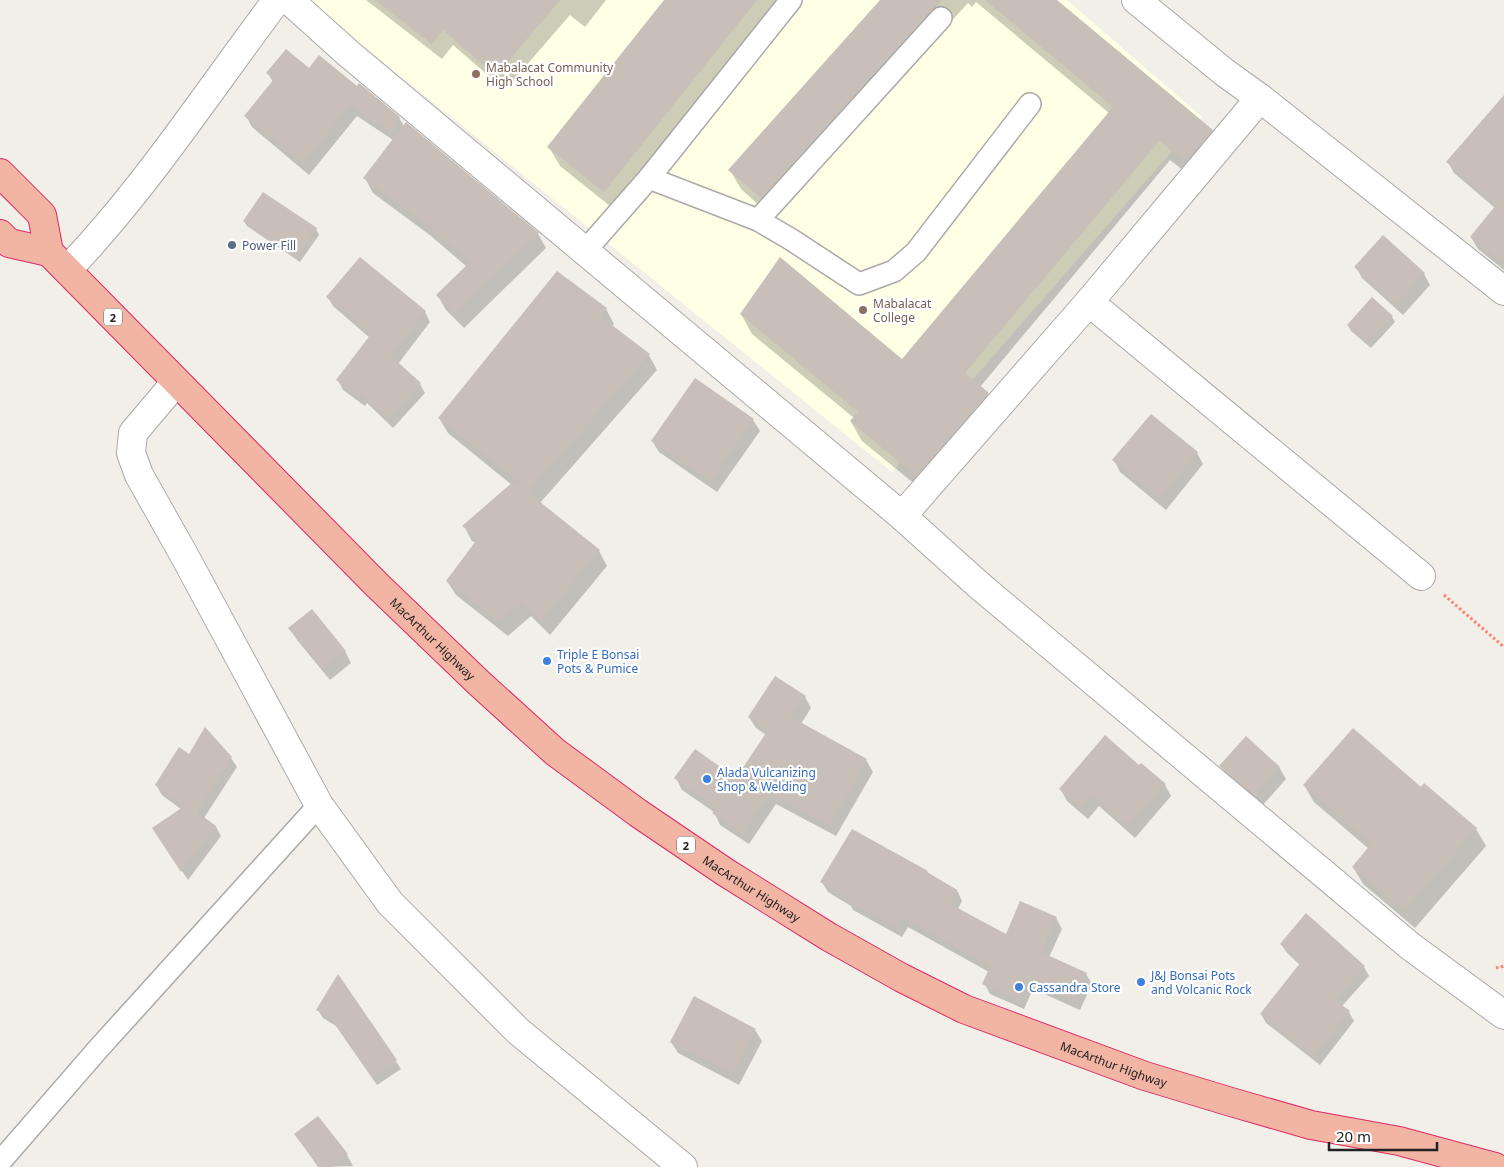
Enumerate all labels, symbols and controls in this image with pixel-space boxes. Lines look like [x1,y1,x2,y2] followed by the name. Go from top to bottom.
[486,59,614,90] place label: Mabalacat Community High School
[470,68,482,80] marker: Mabalacat Community High School
[242,237,296,254] place label: Power Fill
[226,239,238,251] marker: Power Fill
[873,295,932,326] place label: Mabalacat College
[857,304,869,316] marker: Mabalacat College
[104,308,122,326] road number: 2
[386,594,480,684] street label: MacArthur Highway
[557,646,639,677] place label: Triple E Bonsai Pots & Pumice
[541,655,553,667] marker: Triple E Bonsai Pots & Pumice
[717,764,816,795] place label: Alada Vulcanizing Shop & Welding
[701,773,713,785] marker: Alada Vulcanizing Shop & Welding
[677,836,695,854] road number: 2
[700,851,804,926] street label: MacArthur Highway
[1150,967,1252,998] place label: J&J Bonsai Pots and Volcanic Rock
[1135,976,1147,988] marker: J&J Bonsai Pots and Volcanic Rock
[1029,979,1121,996] place label: Cassandra Store
[1013,981,1025,993] marker: Cassandra Store
[1058,1037,1170,1091] street label: MacArthur Highway
[1329,1120,1436,1152] scale bar
[1336,1126,1371,1146] text: 20 m

